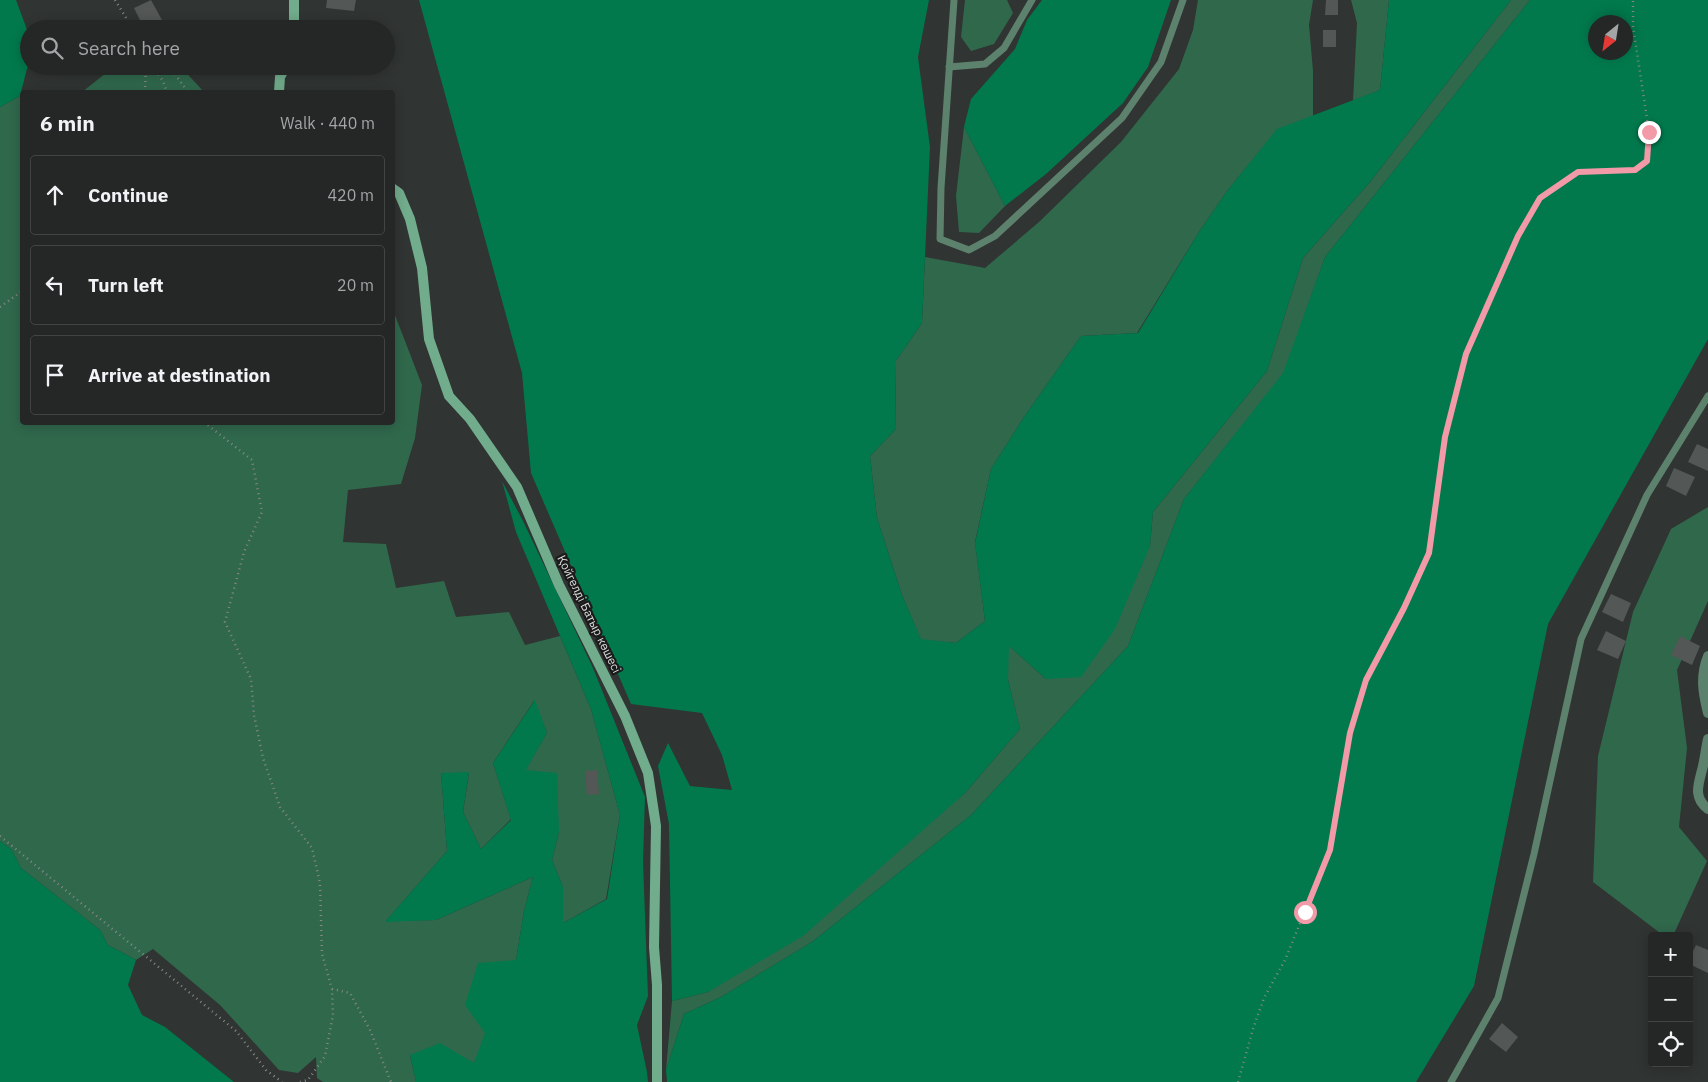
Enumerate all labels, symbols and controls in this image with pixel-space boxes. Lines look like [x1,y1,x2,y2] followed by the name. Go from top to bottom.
[1588,15,1633,60] north arrow
[20,20,395,75] search box
[38,34,66,62] icon: search
[78,36,180,60] text: Search here
[40,109,95,137] text: 6 min
[280,113,375,133] text: Walk · 440 m
[1638,121,1661,144] route end
[41,181,69,209] icon: ahead
[88,183,168,207] text: Continue
[327,185,374,205] text: 420 m
[41,271,69,299] icon: left
[88,273,164,297] text: Turn left
[337,275,374,295] text: 20 m
[41,361,69,389] icon: arrive
[88,363,271,387] text: Arrive at destination
[554,552,625,675] street label: Қойгелді Батыр көшесі
[1294,901,1317,924] route start
[1648,932,1693,1067] map controls
[1648,932,1693,977] button: +
[1648,977,1693,1022] button: −
[1648,1022,1693,1067] button: locate

